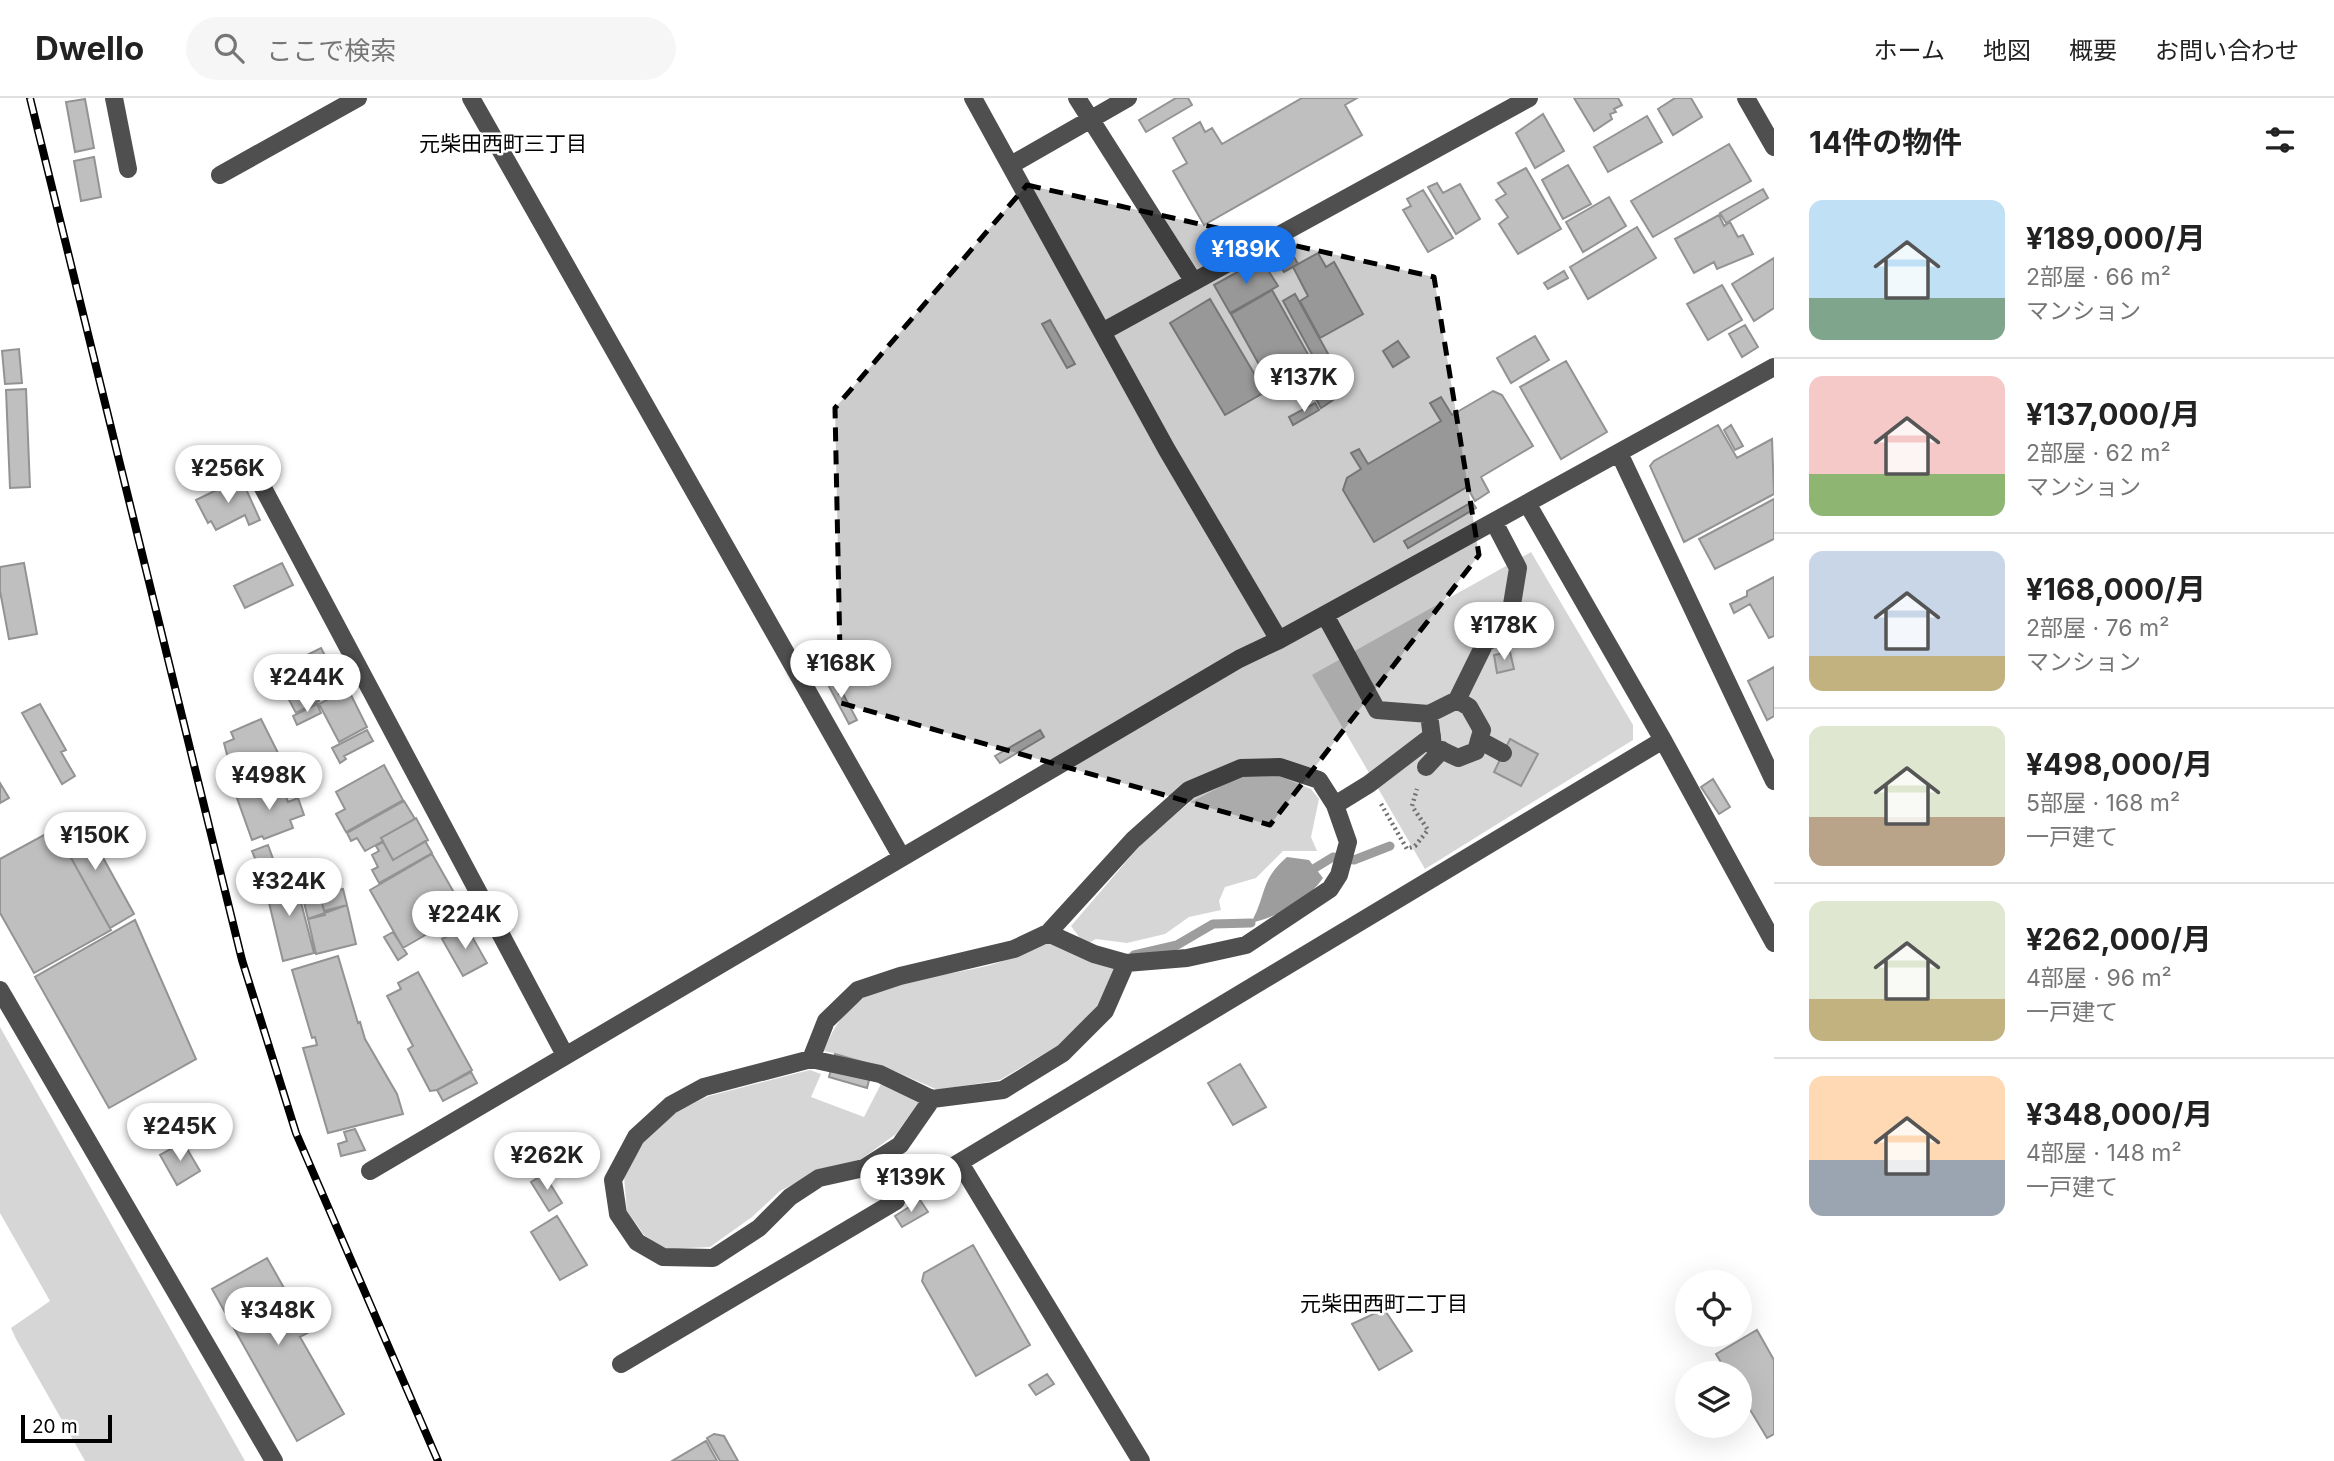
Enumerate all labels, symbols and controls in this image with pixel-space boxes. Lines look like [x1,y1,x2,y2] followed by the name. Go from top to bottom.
[186,17,676,80] search box
[35,28,144,68] text: Dwello
[210,29,248,67] icon: search
[266,35,396,66] text: ここで検索
[1874,36,1945,65] text: ホーム
[1983,36,2031,65] text: 地図
[2069,36,2117,65] text: 概要
[2155,36,2299,65] text: お問い合わせ
[2261,121,2299,159] icon: filters
[1809,124,1962,160] text: 14件の物件
[419,131,587,156] district label: 元柴田西町三丁目
[2026,220,2206,256] text: ¥189,000/月
[1197,226,1295,286] pin: ¥189K
[1865,228,1949,312] icon: home
[1211,235,1281,263] text: ¥189K
[2026,263,2171,291] text: 2部屋 · 66 m²
[2026,297,2141,325] text: マンション
[1255,354,1353,414] pin: ¥137K
[1270,363,1338,391] text: ¥137K
[2026,396,2201,432] text: ¥137,000/月
[1865,404,1949,488] icon: home
[2026,439,2171,467] text: 2部屋 · 62 m²
[179,446,277,505] pin: ¥256K
[191,454,265,482] text: ¥256K
[2026,473,2141,501] text: マンション
[2026,571,2206,607] text: ¥168,000/月
[1865,579,1949,663] icon: home
[1455,602,1553,662] pin: ¥178K
[1470,611,1538,639] text: ¥178K
[2026,614,2169,642] text: 2部屋 · 76 m²
[792,640,890,700] pin: ¥168K
[2026,648,2141,676] text: マンション
[806,649,876,677] text: ¥168K
[258,654,356,714] pin: ¥244K
[270,663,344,691] text: ¥244K
[2026,746,2213,782] text: ¥498,000/月
[220,752,318,812] pin: ¥498K
[1865,754,1949,838] icon: home
[231,761,307,789] text: ¥498K
[2026,789,2180,817] text: 5部屋 · 168 m²
[46,812,144,872] pin: ¥150K
[60,821,130,849] text: ¥150K
[2026,823,2118,851] text: 一戸建て
[240,858,338,918] pin: ¥324K
[252,867,326,895] text: ¥324K
[416,892,514,951] pin: ¥224K
[428,900,502,928] text: ¥224K
[2026,921,2212,957] text: ¥262,000/月
[1865,929,1949,1013] icon: home
[2026,964,2172,992] text: 4部屋 · 96 m²
[2026,998,2118,1026] text: 一戸建て
[2026,1096,2213,1132] text: ¥348,000/月
[131,1104,229,1163] pin: ¥245K
[1865,1104,1949,1188] icon: home
[143,1112,217,1140] text: ¥245K
[498,1132,596,1192] pin: ¥262K
[2026,1139,2182,1167] text: 4部屋 · 148 m²
[510,1141,584,1169] text: ¥262K
[862,1154,960,1214] pin: ¥139K
[876,1163,946,1191] text: ¥139K
[2026,1173,2118,1201] text: 一戸建て
[1675,1270,1752,1438] map controls
[1675,1270,1752,1347] button: locate
[229,1288,327,1347] pin: ¥348K
[1300,1291,1468,1316] district label: 元柴田西町二丁目
[240,1296,316,1324] text: ¥348K
[1675,1361,1752,1438] button: layers
[21,1412,112,1444] scale bar
[32,1415,78,1438] text: 20 m

